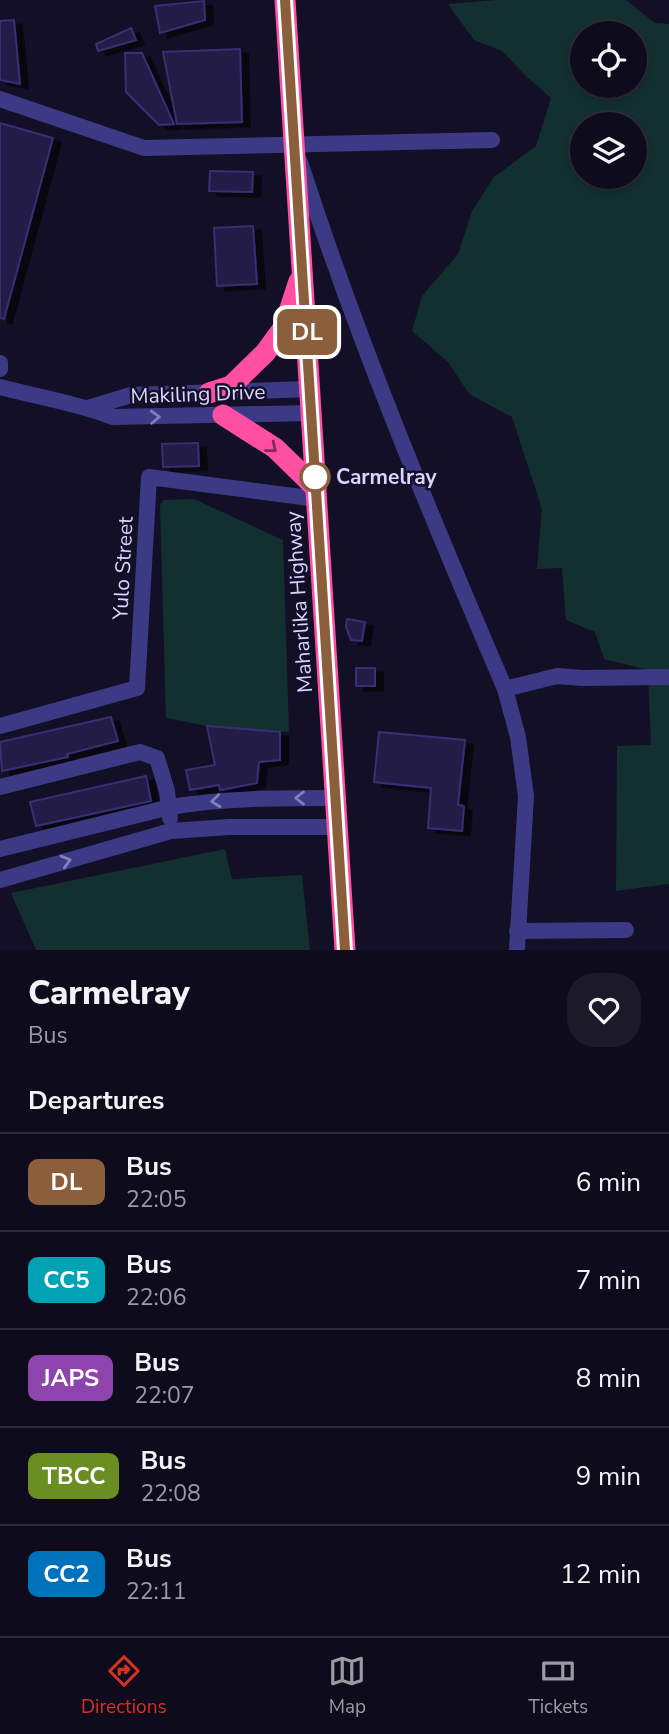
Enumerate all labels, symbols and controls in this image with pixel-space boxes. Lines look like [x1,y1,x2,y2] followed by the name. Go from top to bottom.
[570,21,647,189] map controls
[570,21,647,98] button: locate
[570,112,647,189] button: layers
[276,309,338,355] line badge: DL
[291,316,323,348] text: DL
[130,378,266,410] street label: Makiling Drive
[149,410,160,425] one-way arrow
[265,439,277,452] one-way arrow
[300,462,330,492] marker: Carmelray
[336,463,438,491] place label: Carmelray
[279,510,319,694] street label: Maharlika Highway
[106,515,140,621] street label: Yulo Street
[294,790,305,806] one-way arrow
[211,793,222,808] one-way arrow
[59,855,71,870] one-way arrow
[28,971,190,1016] text: Carmelray
[567,973,641,1047] button: heart
[28,1020,68,1051] text: Bus
[28,1083,164,1118] text: Departures
[126,1149,172,1184] text: Bus
[576,1165,641,1200] text: 6 min
[51,1166,82,1198] text: DL
[126,1184,186,1215] text: 22:05
[126,1247,172,1282] text: Bus
[576,1263,641,1298] text: 7 min
[43,1264,90,1296] text: CC5
[126,1282,186,1313] text: 22:06
[134,1345,180,1380] text: Bus
[576,1361,641,1396] text: 8 min
[42,1362,99,1394] text: JAPS
[134,1380,195,1411] text: 22:07
[140,1443,186,1478] text: Bus
[576,1459,641,1494] text: 9 min
[42,1460,105,1492] text: TBCC
[140,1478,201,1509] text: 22:08
[126,1541,172,1576] text: Bus
[560,1557,641,1592] text: 12 min
[43,1558,90,1590] text: CC2
[126,1576,186,1607] text: 22:11
[81,1652,167,1720] tab: Directions
[328,1652,366,1720] tab: Map
[528,1652,588,1720] tab: Tickets

